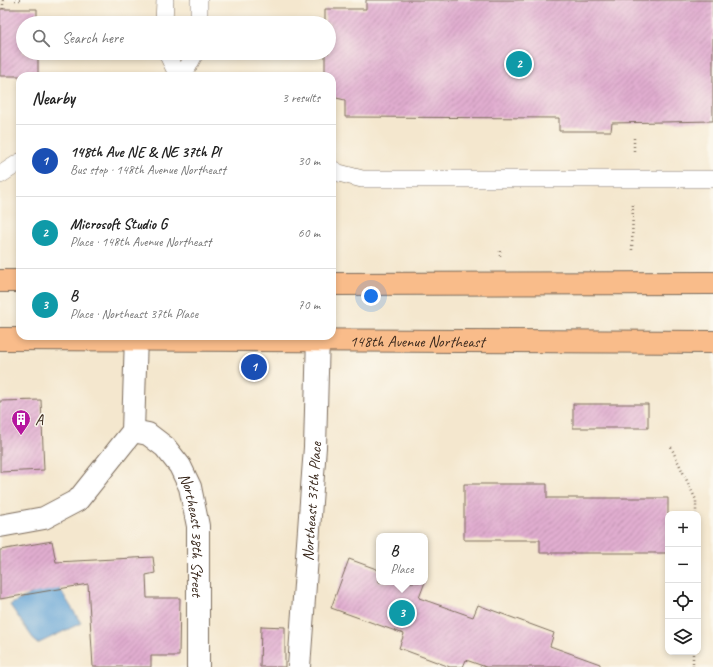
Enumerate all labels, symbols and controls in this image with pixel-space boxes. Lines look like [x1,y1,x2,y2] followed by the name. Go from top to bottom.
[16,16,336,60] search box
[30,27,52,49] icon: search
[62,29,123,48] text: Search here
[506,49,532,79] pin: 2
[32,88,75,109] text: Nearby
[282,90,320,106] text: 3 results
[70,143,220,162] text: 148th Ave NE & NE 37th Pl
[42,153,48,169] text: 1
[298,153,320,169] text: 30 m
[70,162,226,178] text: Bus stop · 148th Avenue Northeast
[70,215,167,234] text: Microsoft Studio G
[42,225,48,241] text: 2
[298,225,320,241] text: 60 m
[70,234,211,250] text: Place · 148th Avenue Northeast
[361,286,381,306] your location
[70,287,78,306] text: B
[42,297,48,313] text: 3
[298,297,320,313] text: 70 m
[70,306,198,322] text: Place · Northeast 37th Place
[349,331,487,352] street label: 148th Avenue Northeast
[241,352,267,382] pin: 1
[10,408,32,436] building icon: A
[35,410,44,430] place label: A
[298,440,326,562] street label: Northeast 37th Place
[174,470,207,598] street label: Northeast 38th Street
[665,511,701,655] map controls
[665,511,701,547] button: +
[376,533,428,585] popup
[391,542,398,561] text: B
[665,547,701,583] button: −
[391,561,413,577] text: Place
[665,583,701,619] button: locate
[389,598,415,628] pin: 3
[665,619,701,655] button: layers

